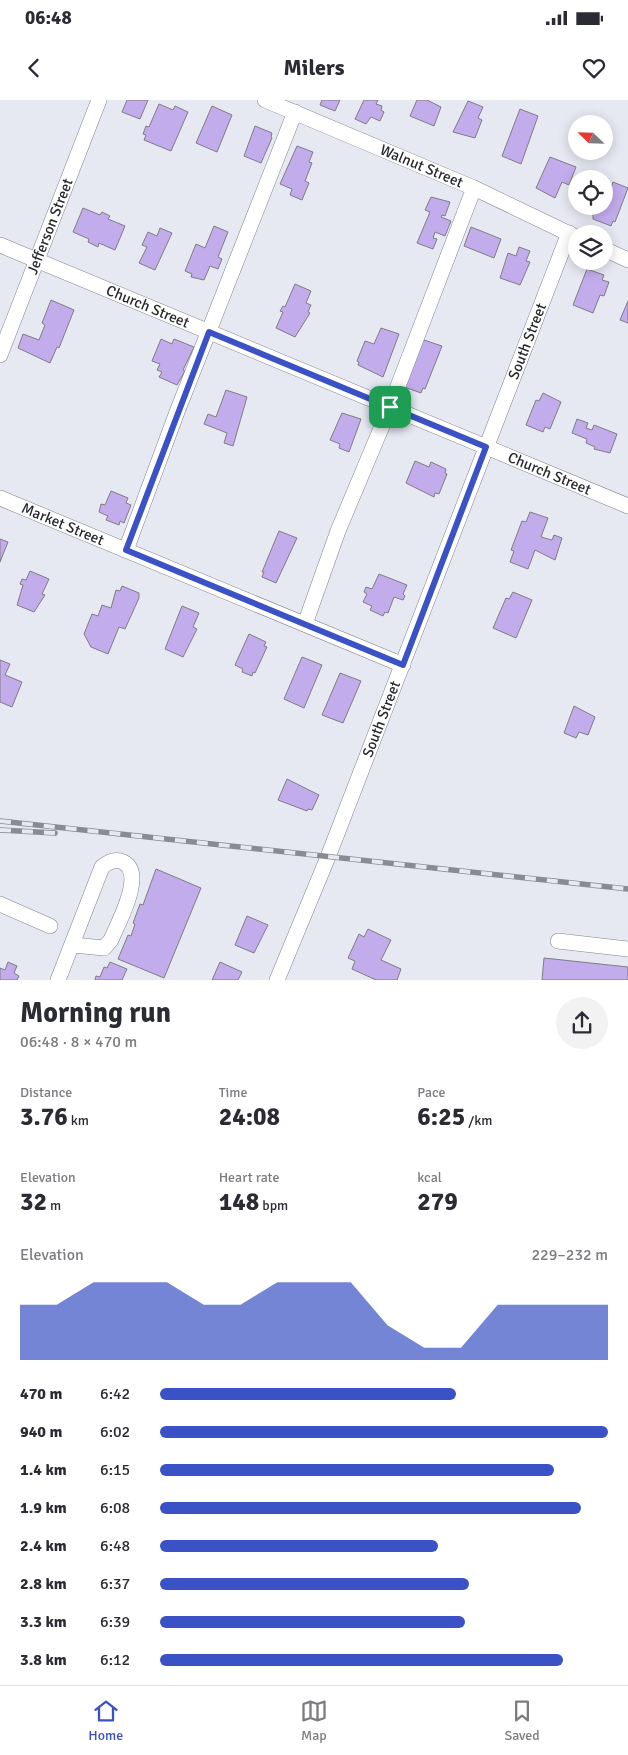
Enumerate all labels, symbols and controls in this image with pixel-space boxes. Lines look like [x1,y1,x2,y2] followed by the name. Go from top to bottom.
[25,6,72,30] text: 06:48
[20,54,48,82] icon: back
[284,54,344,81] text: Milers
[580,54,608,82] icon: heart
[568,115,612,160] north arrow
[568,115,613,270] map controls
[377,141,466,191] street label: Walnut Street
[568,170,613,215] button: locate
[23,176,77,277] street label: Jefferson Street
[568,225,613,270] button: layers
[103,281,192,332] street label: Church Street
[504,301,550,382] street label: South Street
[369,386,411,428] pin
[376,393,404,421] icon: arrive
[505,448,594,499] street label: Church Street
[19,499,107,549] street label: Market Street
[358,678,404,760] street label: South Street
[20,996,171,1030] text: Morning run
[556,997,608,1049] button: share
[20,1032,137,1052] text: 06:48 · 8 × 470 m
[20,1084,72,1101] text: Distance
[219,1084,248,1101] text: Time
[417,1084,446,1101] text: Pace
[20,1101,68,1132] text: 3.76
[219,1101,280,1132] text: 24:08
[417,1101,465,1132] text: 6:25
[68,1112,89,1129] text: km
[465,1112,492,1129] text: /km
[20,1169,76,1186] text: Elevation
[219,1169,279,1186] text: Heart rate
[417,1169,442,1186] text: kcal
[20,1186,47,1217] text: 32
[219,1186,259,1217] text: 148
[417,1186,458,1217] text: 279
[47,1197,61,1214] text: m
[259,1197,288,1214] text: bpm
[20,1245,84,1265] text: Elevation
[531,1245,608,1265] text: 229–232 m
[20,1384,62,1404] text: 470 m
[100,1384,130,1404] text: 6:42
[20,1422,62,1442] text: 940 m
[100,1422,130,1442] text: 6:02
[20,1460,67,1480] text: 1.4 km
[100,1460,130,1480] text: 6:15
[20,1498,67,1518] text: 1.9 km
[100,1498,130,1518] text: 6:08
[20,1536,67,1556] text: 2.4 km
[100,1536,130,1556] text: 6:48
[20,1574,67,1594] text: 2.8 km
[100,1574,130,1594] text: 6:37
[20,1612,67,1632] text: 3.3 km
[100,1612,130,1632] text: 6:39
[20,1650,67,1670] text: 3.8 km
[100,1650,130,1670] text: 6:12
[88,1697,123,1744] tab: Home
[300,1697,328,1744] tab: Map
[504,1697,540,1744] tab: Saved

